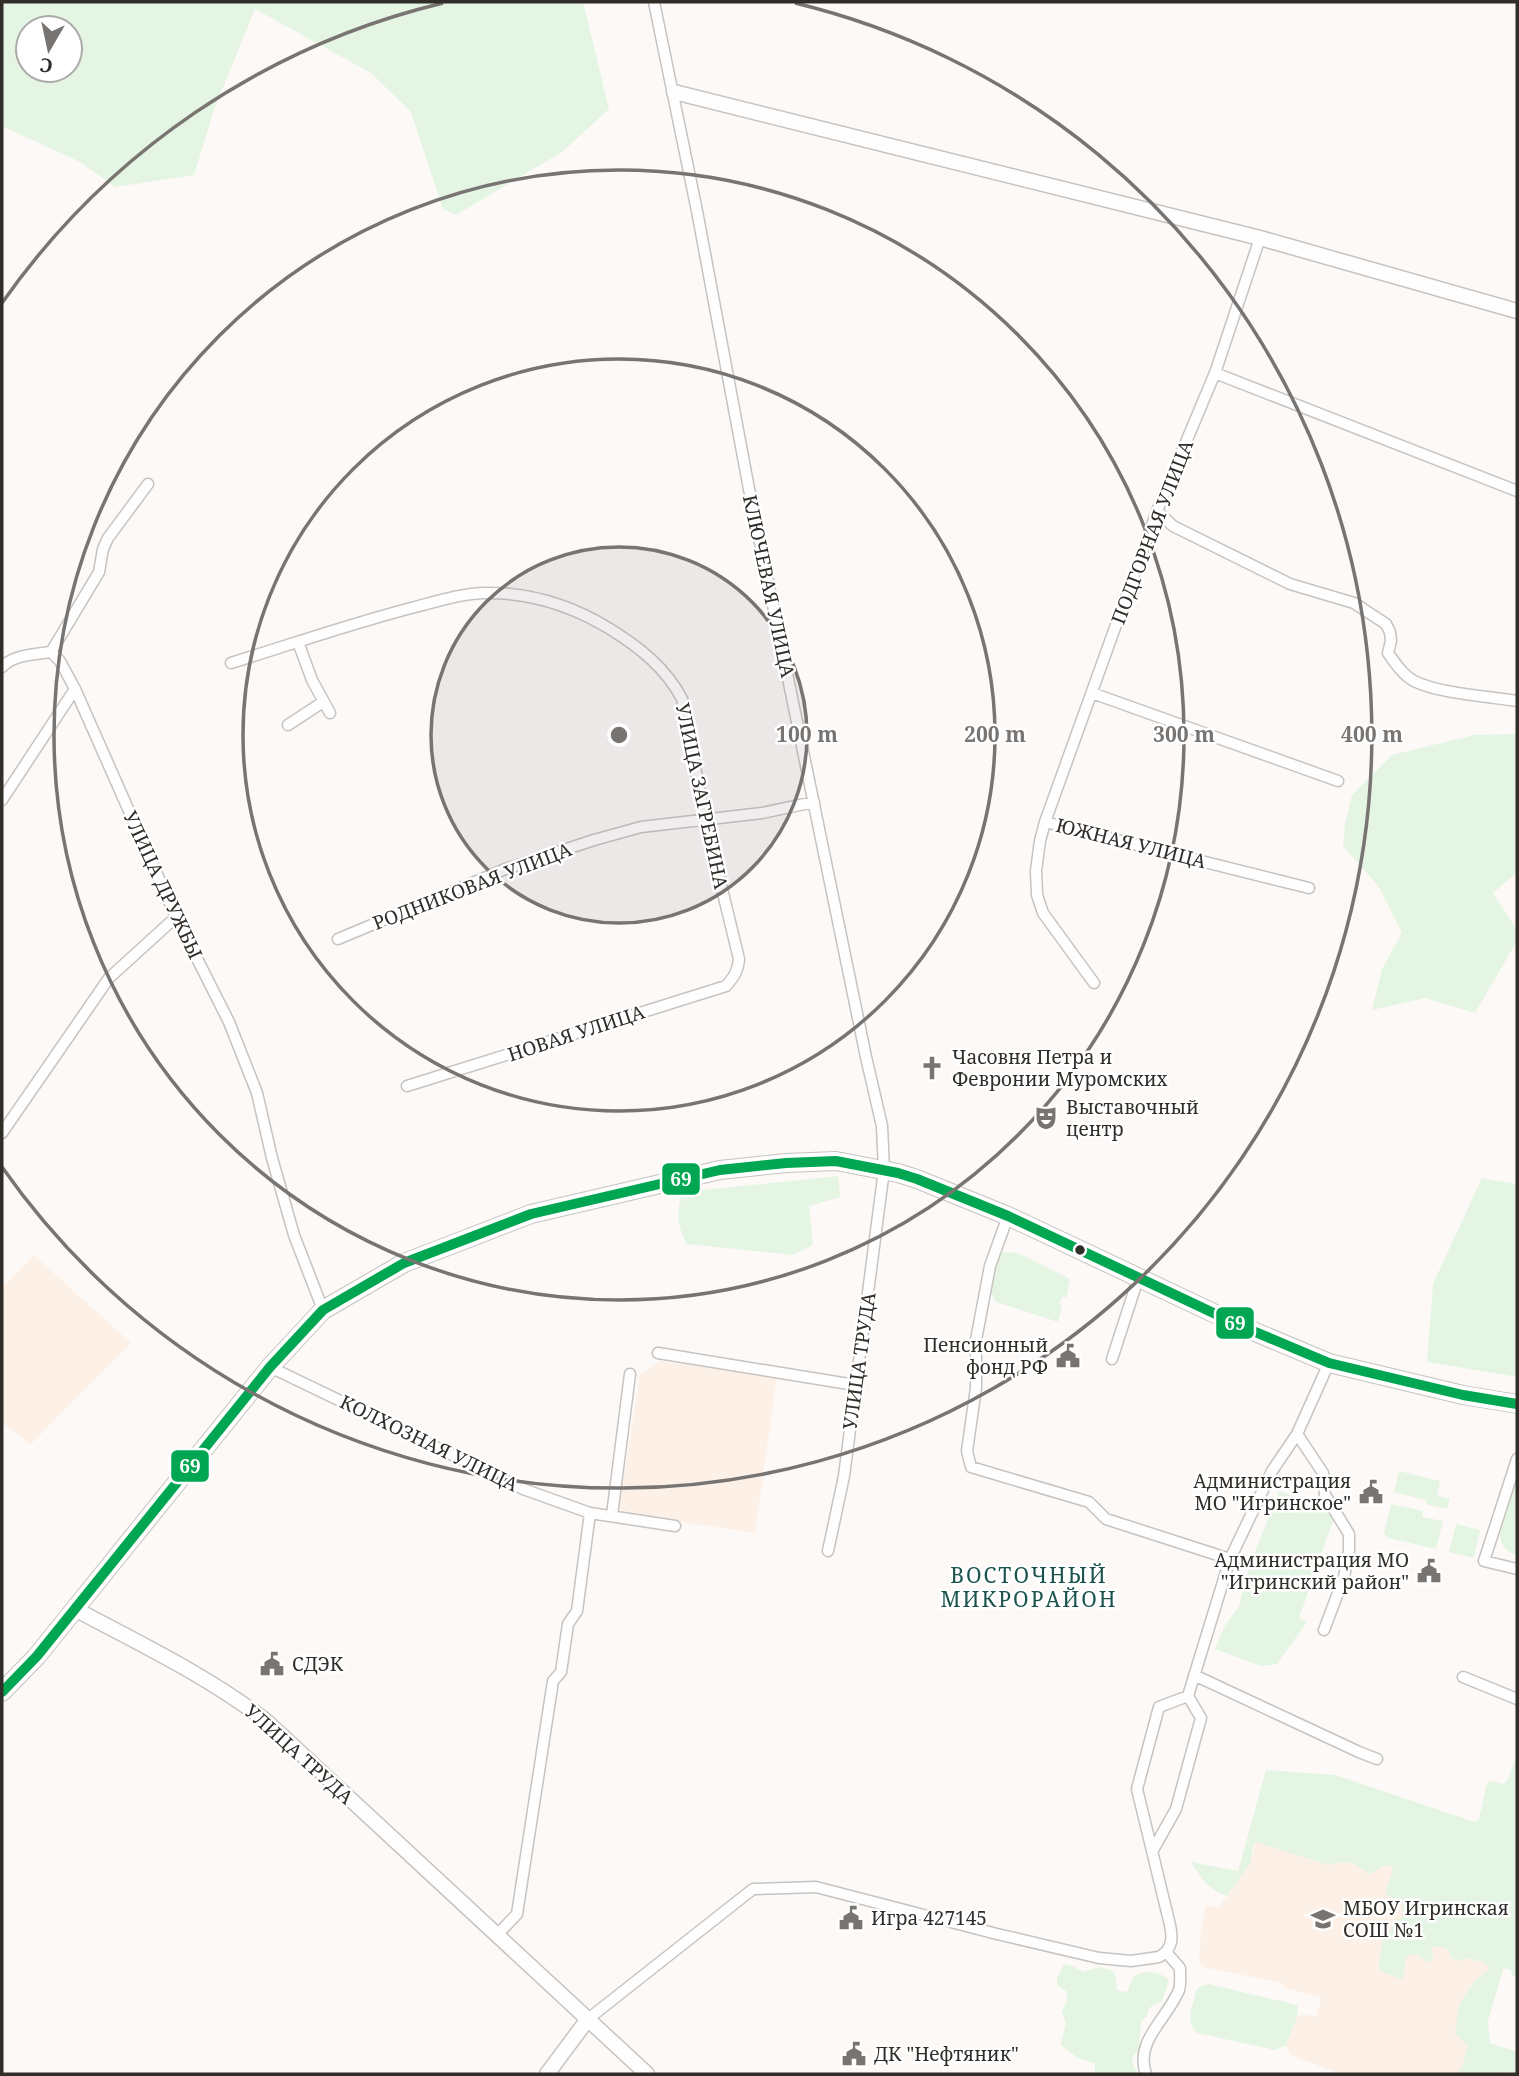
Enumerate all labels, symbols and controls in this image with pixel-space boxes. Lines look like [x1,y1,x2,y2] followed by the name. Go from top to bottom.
[14,14,84,84] north arrow
[38,52,55,80] text: С
[1105,436,1199,628] street label: ПОДГОРНАЯ УЛИЦА
[737,492,801,680] street label: КЛЮЧЕВАЯ УЛИЦА
[670,701,735,892] street label: УЛИЦА ЗАГРЕБИНА
[776,720,838,748] text: 100 m
[964,720,1026,748] text: 200 m
[1153,720,1215,748] text: 300 m
[1341,720,1403,748] text: 400 m
[607,723,631,747] centre of rings
[117,807,209,963] street label: УЛИЦА ДРУЖБЫ
[1053,812,1209,874] street label: ЮЖНАЯ УЛИЦА
[369,836,576,936] street label: РОДНИКОВАЯ УЛИЦА
[504,998,648,1067] street label: НОВАЯ УЛИЦА
[952,1044,1168,1092] place label: Часовня Петра и Февронии Муромских
[918,1054,946,1082] church icon: Часовня Петра и Февронии Муромских
[1066,1094,1199,1142] place label: Выставочный центр
[1032,1104,1060,1132] theatre icon: Выставочный центр
[661,1162,701,1196] line badge: 69
[670,1166,692,1192] text: 69
[1073,1243,1087,1257] unlabelled marker
[837,1290,882,1431] street label: УЛИЦА ТРУДА
[1215,1306,1255,1340] line badge: 69
[1224,1310,1246,1336] text: 69
[923,1332,1048,1380] place label: Пенсионный фонд РФ
[1054,1342,1082,1370] public building icon: Пенсионный фонд РФ
[336,1389,523,1498] street label: КОЛХОЗНАЯ УЛИЦА
[170,1449,210,1483] line badge: 69
[179,1453,201,1479] text: 69
[1193,1468,1351,1516] place label: Администрация МО "Игринское"
[1357,1478,1385,1506] public building icon: Администрация МО "Игринское"
[1214,1547,1409,1595] place label: Администрация МО "Игринский район"
[1415,1557,1443,1585] public building icon: Администрация МО "Игринский район"
[941,1561,1117,1613] district label: ВОСТОЧНЫЙ МИКРОРАЙОН
[258,1650,286,1678] public building icon: СДЭК
[292,1651,344,1677] place label: СДЭК
[239,1698,359,1810] street label: УЛИЦА ТРУДА
[1343,1895,1509,1943] place label: МБОУ Игринская СОШ №1
[837,1904,865,1932] public building icon: Игра 427145
[871,1905,987,1931] place label: Игра 427145
[1309,1905,1337,1933] school or university icon: МБОУ Игринская СОШ №1
[840,2040,868,2068] public building icon: ДК "Нефтяник"
[874,2041,1019,2067] place label: ДК "Нефтяник"

